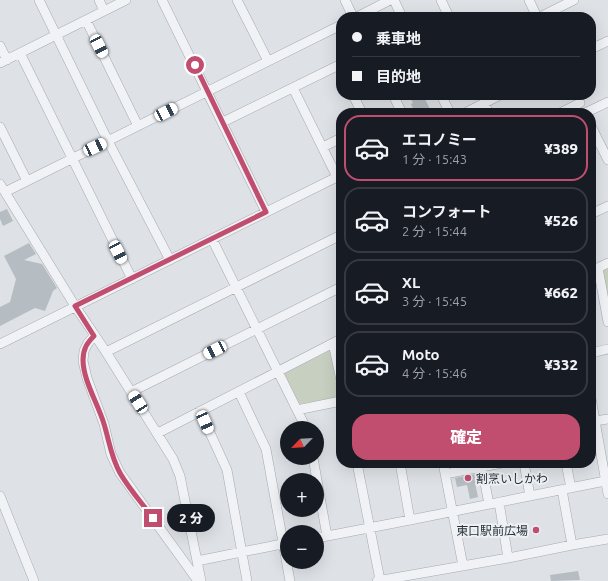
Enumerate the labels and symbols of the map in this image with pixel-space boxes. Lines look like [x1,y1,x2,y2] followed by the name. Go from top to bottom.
[88,33,110,59] car
[186,56,204,74] route start
[153,101,179,123] car
[82,136,108,158] car
[107,239,129,265] car
[202,339,228,361] car
[126,389,150,415] car
[195,409,215,435] car
[280,421,324,465] north arrow
[476,472,548,485] place label: 割烹いしかわ
[463,473,473,483] marker: 割烹いしかわ
[167,504,215,532] callout: 2 分
[144,509,162,527] route end
[456,524,528,537] place label: 東口駅前広場
[531,525,541,535] marker: 東口駅前広場

